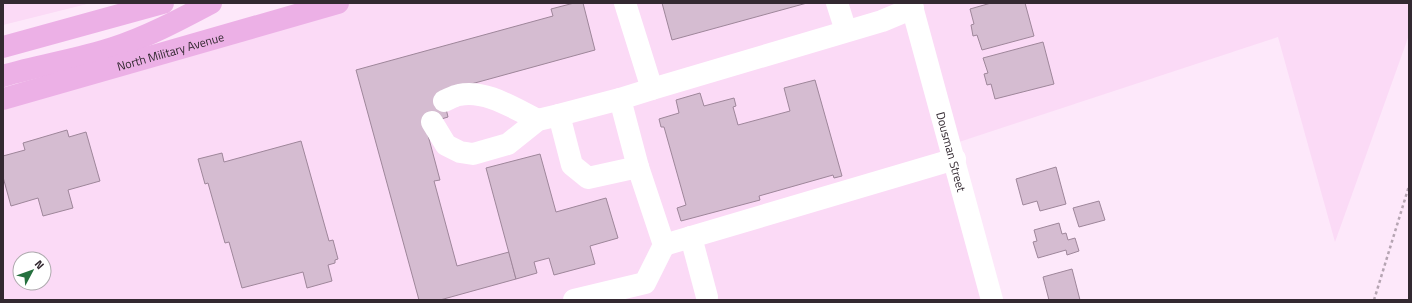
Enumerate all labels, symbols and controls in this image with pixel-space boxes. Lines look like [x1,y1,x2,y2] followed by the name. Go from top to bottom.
[115,27,226,75] street label: North Military Avenue
[932,109,972,194] street label: Dousman Street
[12,251,52,291] north arrow
[31,256,48,273] text: N

